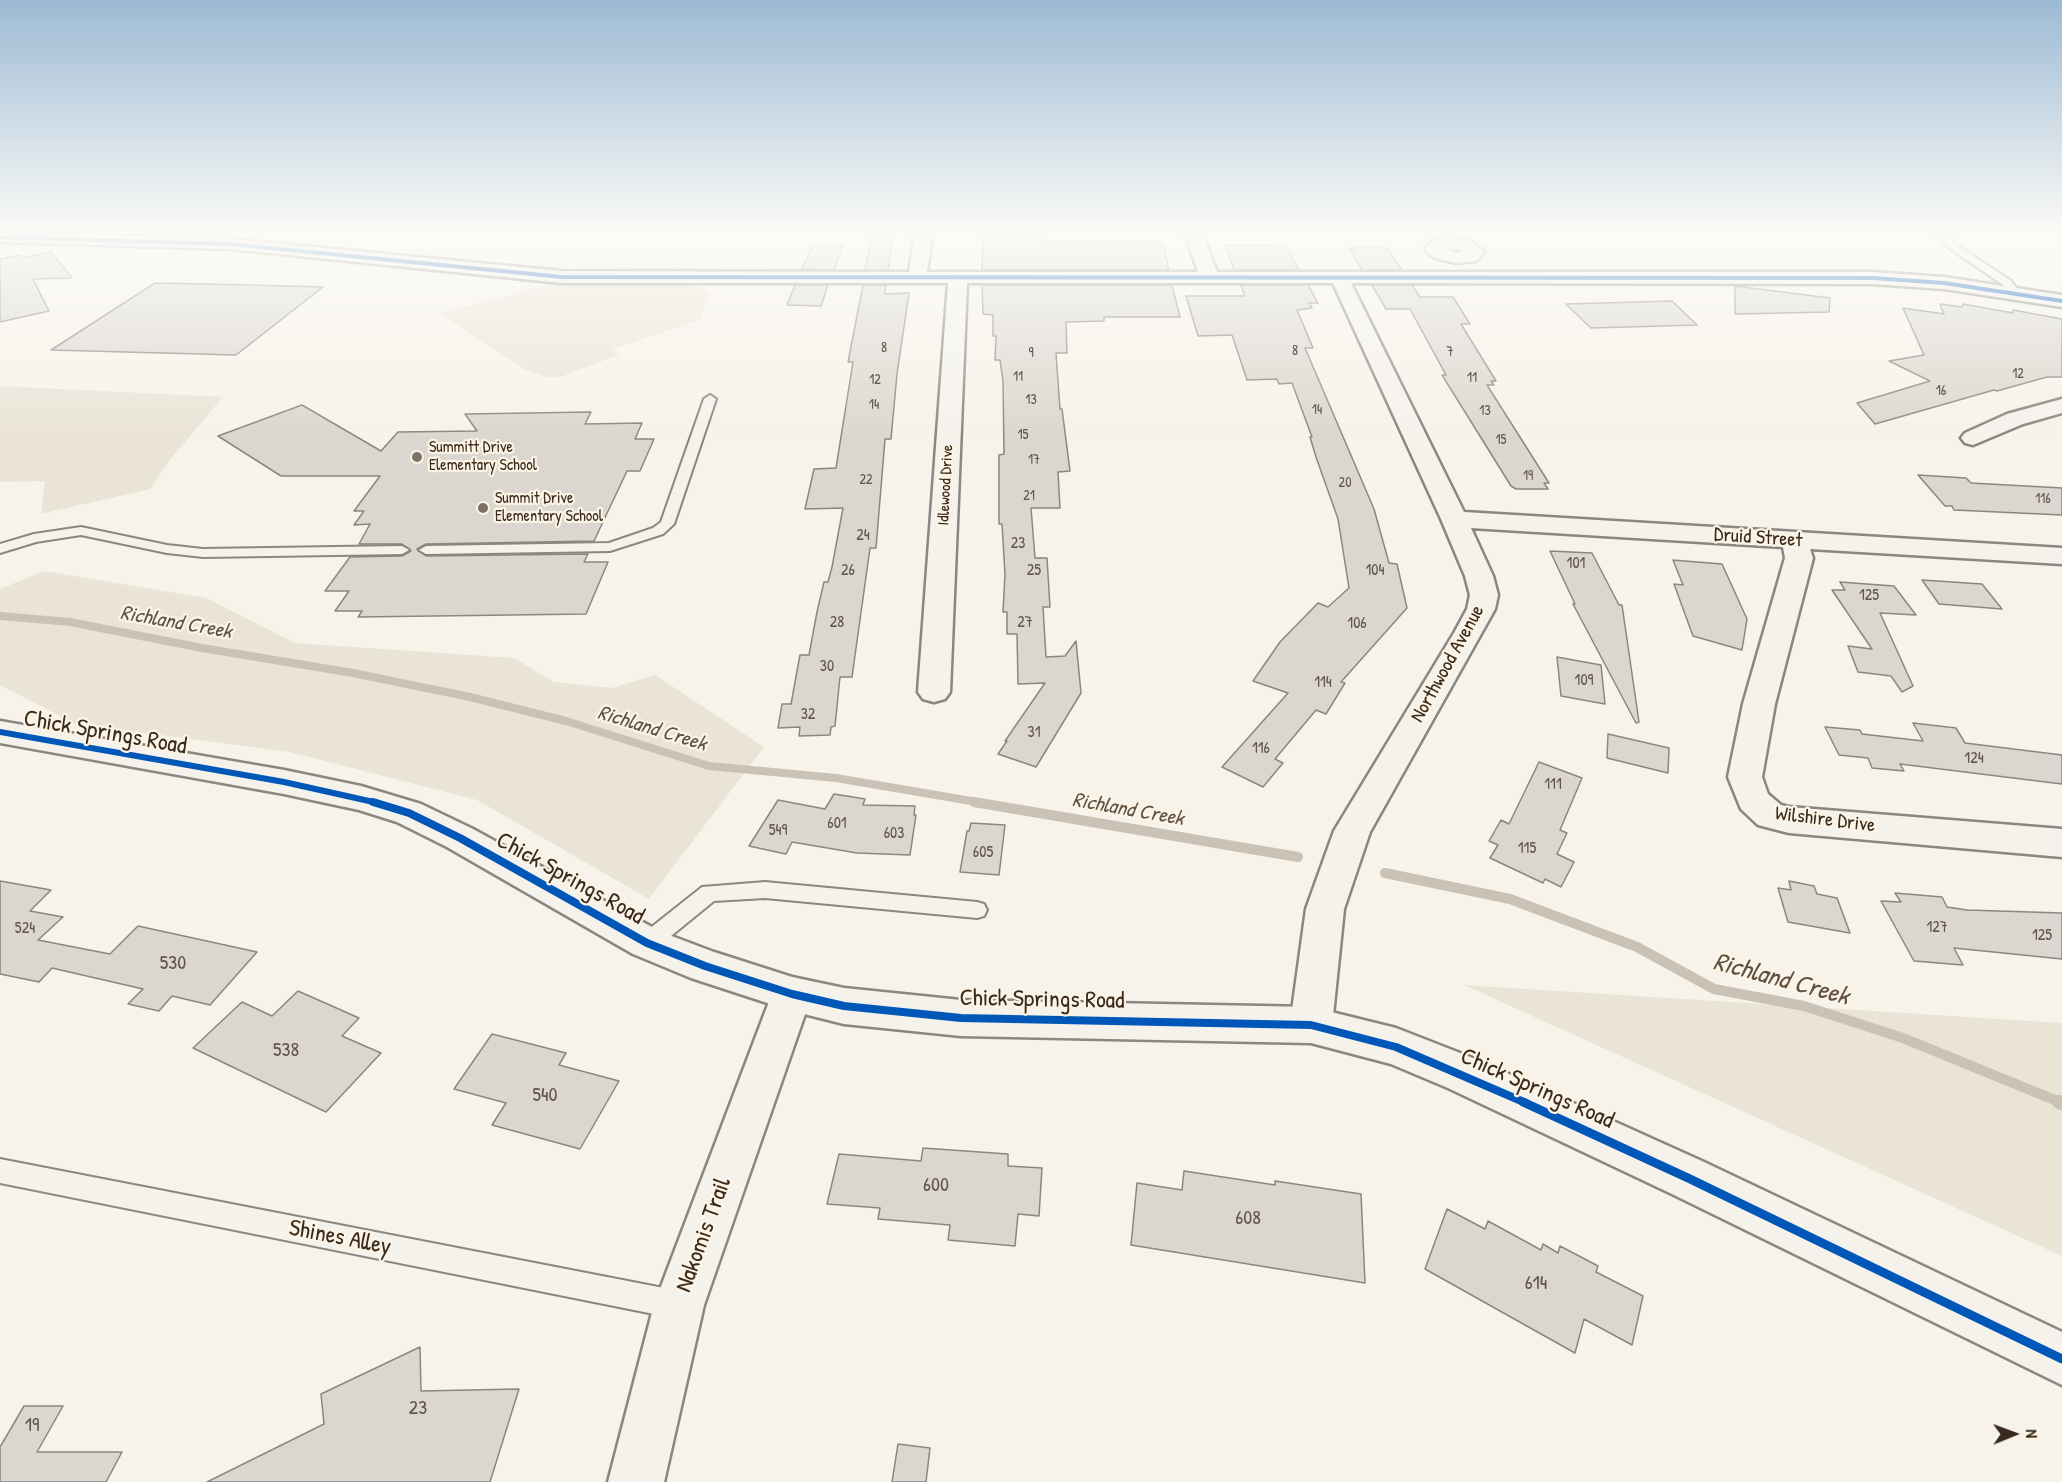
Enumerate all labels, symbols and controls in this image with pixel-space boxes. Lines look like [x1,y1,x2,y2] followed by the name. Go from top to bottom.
[881,340,887,356] house number: 8
[1292,343,1298,359] house number: 8
[1447,344,1453,360] house number: 7
[1028,345,1034,361] house number: 9
[2012,366,2024,382] house number: 12
[1013,369,1023,385] house number: 11
[1467,370,1477,386] house number: 11
[869,372,881,388] house number: 12
[1936,383,1946,399] house number: 16
[1025,392,1037,408] house number: 13
[869,397,879,413] house number: 14
[1312,402,1322,418] house number: 14
[1479,403,1491,419] house number: 13
[1017,427,1029,443] house number: 15
[1495,432,1507,448] house number: 15
[429,438,537,476] place label: Summitt Drive Elementary School
[934,444,958,526] street label: Idlewood Drive
[410,450,424,464] marker: Summitt Drive Elementary School
[1028,452,1040,468] house number: 17
[1523,468,1533,484] house number: 19
[859,472,873,488] house number: 22
[1339,475,1351,491] house number: 20
[1023,488,1035,504] house number: 21
[495,489,603,527] place label: Summit Drive Elementary School
[2035,491,2051,507] house number: 116
[476,501,490,515] marker: Summit Drive Elementary School
[1713,523,1803,553] street label: Druid Street
[856,526,870,546] house number: 24
[1011,534,1025,554] house number: 23
[1567,554,1585,574] house number: 101
[841,561,855,581] house number: 26
[1027,561,1041,581] house number: 25
[1366,561,1384,581] house number: 104
[1859,586,1879,606] house number: 125
[118,601,234,645] water label: Richland Creek
[1406,601,1490,727] street label: Northwood Avenue
[830,613,844,633] house number: 28
[1017,613,1033,633] house number: 27
[1347,614,1367,634] house number: 106
[820,657,834,677] house number: 30
[1575,671,1593,691] house number: 109
[1314,673,1332,693] house number: 114
[594,700,710,758] water label: Richland Creek
[21,704,189,762] street label: Chick Springs Road
[801,705,815,725] house number: 32
[1028,723,1040,743] house number: 31
[1252,739,1270,759] house number: 116
[1964,749,1984,769] house number: 124
[1544,775,1562,795] house number: 111
[1070,788,1186,832] water label: Richland Creek
[1774,802,1876,838] street label: Wilshire Drive
[827,814,847,834] house number: 601
[769,821,787,841] house number: 549
[884,824,904,844] house number: 603
[491,826,649,932] street label: Chick Springs Road
[1518,839,1536,859] house number: 115
[973,843,993,863] house number: 605
[1926,918,1948,938] house number: 127
[15,919,35,939] house number: 524
[2032,926,2052,946] house number: 125
[1710,947,1852,1013] water label: Richland Creek
[160,952,186,976] house number: 530
[959,984,1125,1016] street label: Chick Springs Road
[273,1039,299,1063] house number: 538
[1456,1042,1618,1136] street label: Chick Springs Road
[533,1084,557,1108] house number: 540
[670,1174,738,1296] street label: Nakomis Trail
[923,1174,949,1198] house number: 600
[1235,1207,1261,1231] house number: 608
[287,1214,393,1262] street label: Shines Alley
[1525,1272,1547,1296] house number: 614
[409,1397,427,1421] house number: 23
[1984,1404,2044,1464] north arrow
[25,1414,39,1438] house number: 19
[2021,1429,2043,1438] text: N

